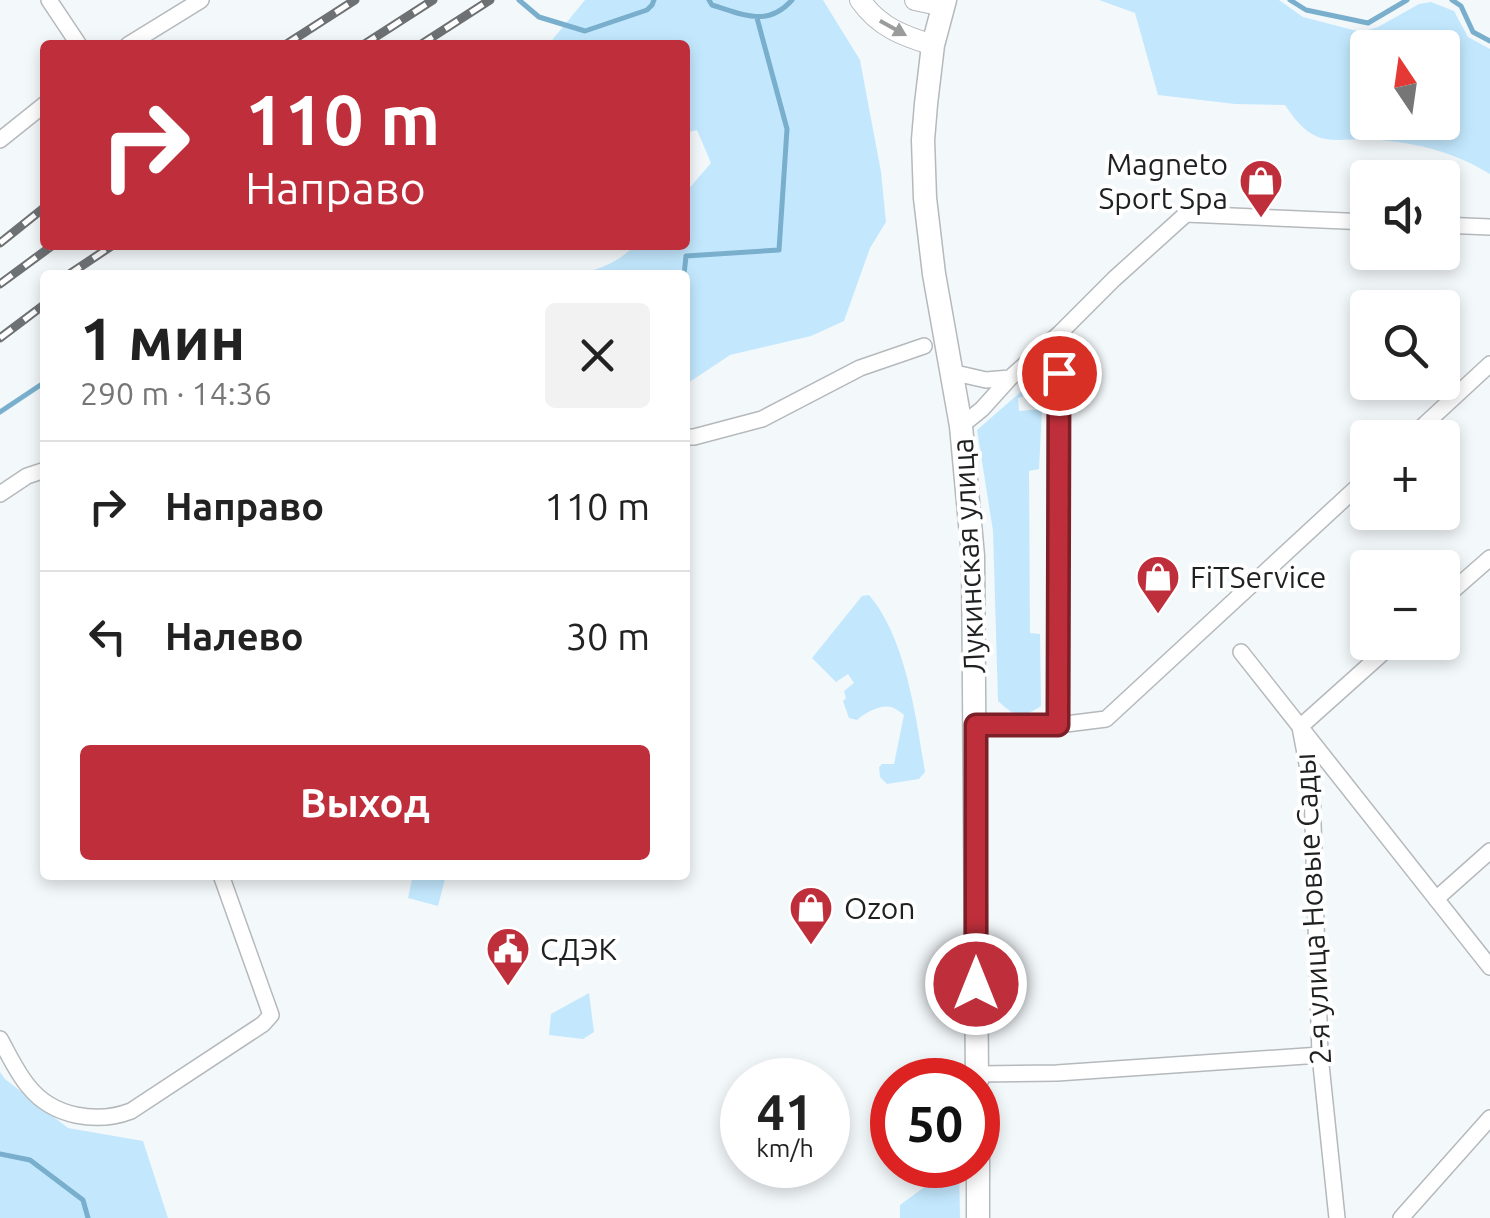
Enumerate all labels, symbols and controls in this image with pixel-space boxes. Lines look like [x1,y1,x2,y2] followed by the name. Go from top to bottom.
[878,20,907,37] one-way arrow
[1350,30,1460,140] north arrow
[1350,30,1460,660] map controls
[80,80,210,210] icon: right
[245,80,440,158] text: 110 m
[1098,147,1228,215] place label: Magneto Sport Spa
[1238,158,1284,219] shop icon: Magneto Sport Spa
[1350,160,1460,270] button: sound
[245,162,426,213] text: Направо
[1350,290,1460,400] button: search
[545,303,650,408] button: close
[80,304,245,371] text: 1 мин
[1017,331,1102,416] pin
[1032,346,1087,401] icon: arrive
[80,375,272,411] text: 290 m · 14:36
[1350,420,1460,530] button: +
[945,437,991,675] street label: Лукинская улица
[80,479,135,534] icon: right
[165,485,324,527] text: Направо
[544,485,650,527] text: 110 m
[1350,550,1460,660] button: −
[1135,554,1181,615] shop icon: FiTService
[1190,560,1326,594] place label: FiTService
[80,609,135,664] icon: left
[165,615,304,657] text: Налево
[566,615,650,657] text: 30 m
[80,745,650,860] button: Выход
[1287,752,1337,1066] street label: 2-я улица Новые Сады
[788,885,834,946] shop icon: Ozon
[844,891,915,925] place label: Ozon
[485,926,531,987] public building icon: СДЭК
[540,932,617,966] place label: СДЭК
[924,932,1028,1036] position arrow
[870,1058,1000,1188] speed limit sign: 50
[757,1083,813,1139] text: 41
[756,1134,814,1162] text: km/h

